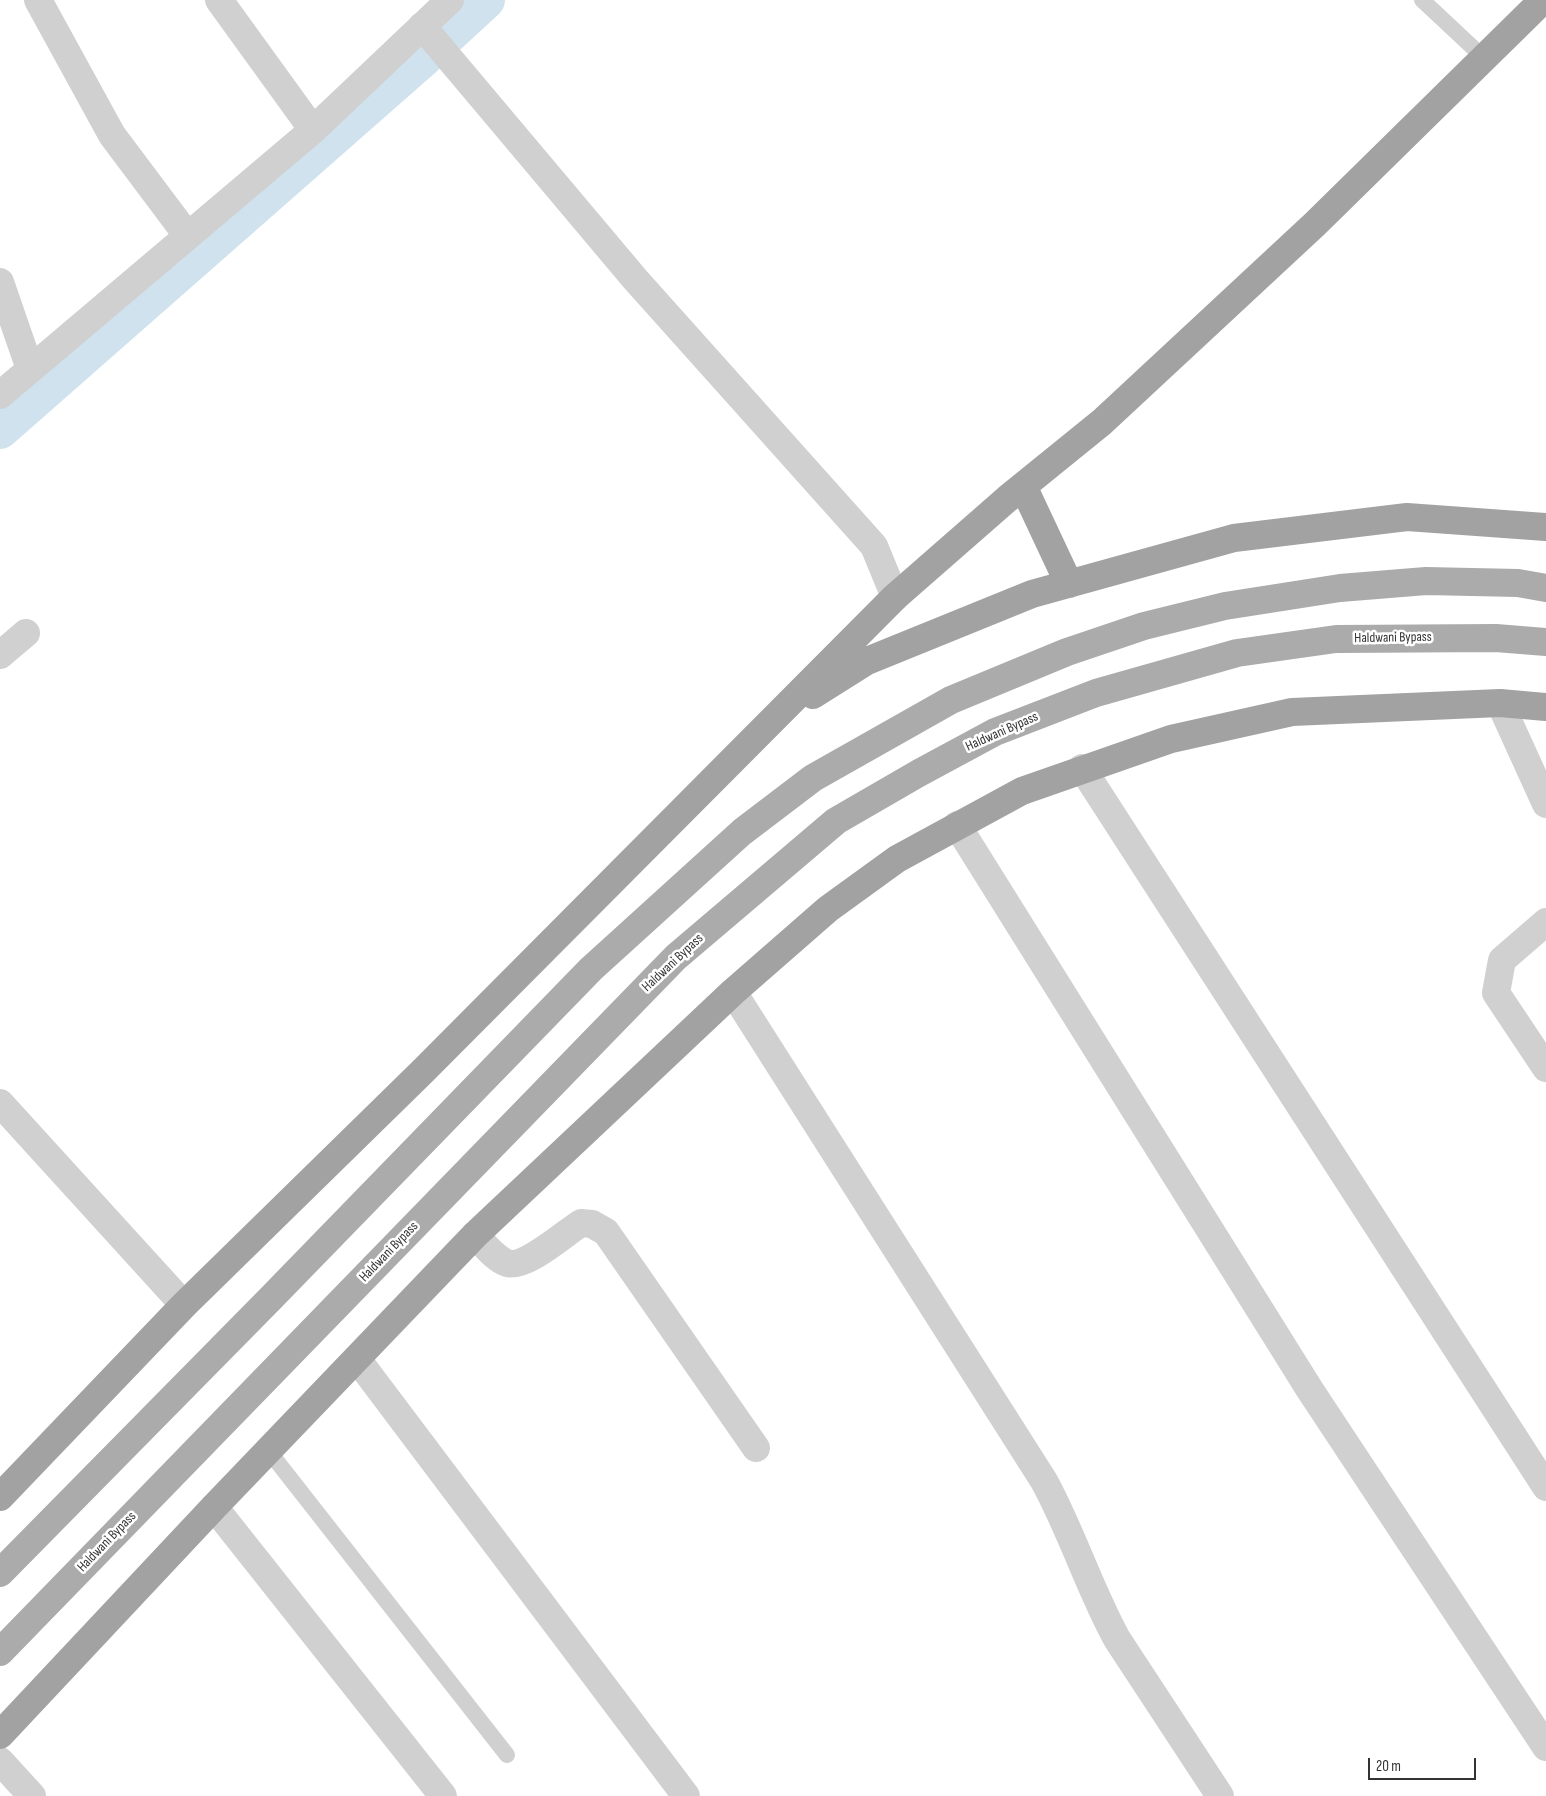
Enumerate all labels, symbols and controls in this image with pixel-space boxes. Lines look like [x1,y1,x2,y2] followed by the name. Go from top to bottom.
[1354,629,1432,647] street label: Haldwani Bypass
[963,709,1041,755] street label: Haldwani Bypass
[639,930,707,996] street label: Haldwani Bypass
[356,1218,422,1286] street label: Haldwani Bypass
[74,1508,140,1576] street label: Haldwani Bypass
[1371,1748,1478,1780] scale bar
[1376,1757,1401,1776] text: 20 m

